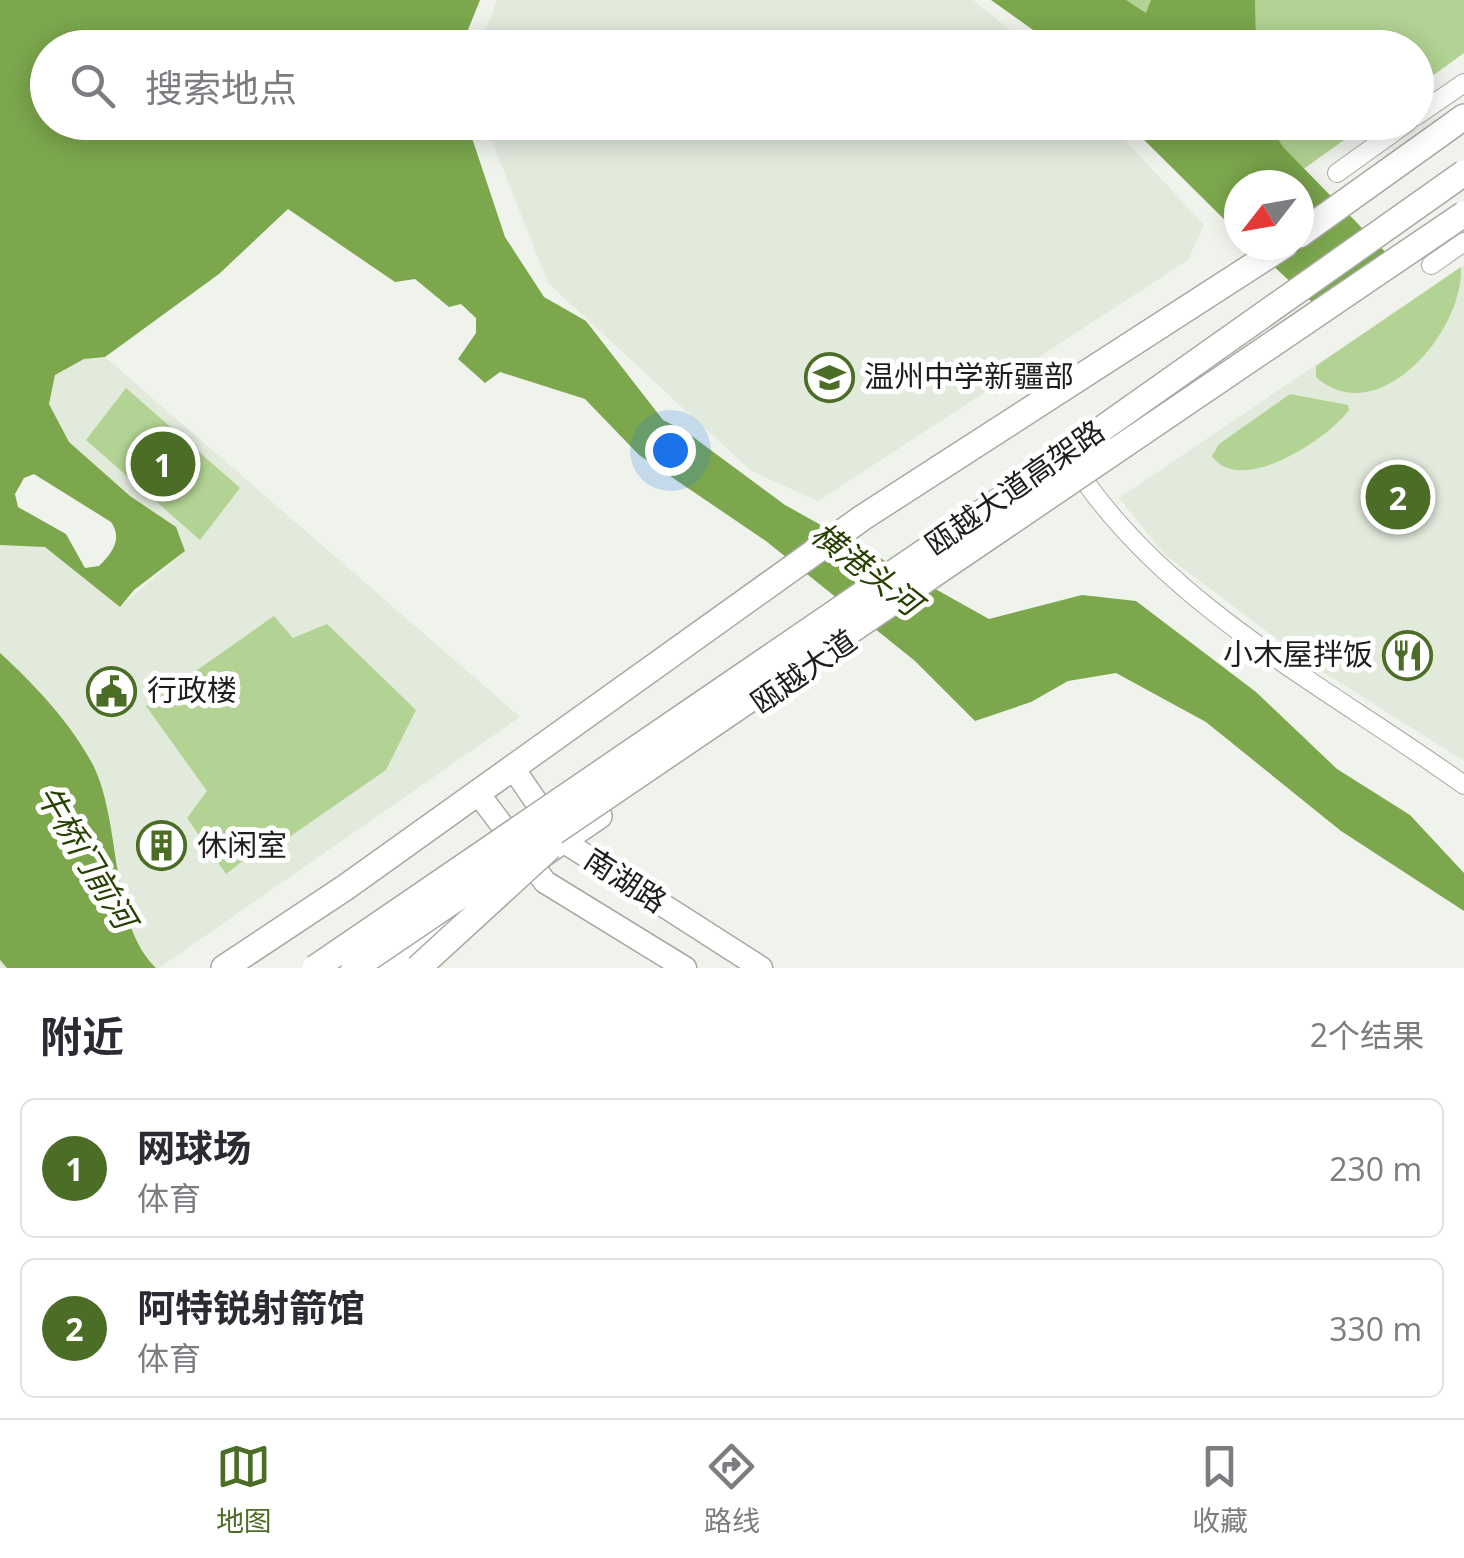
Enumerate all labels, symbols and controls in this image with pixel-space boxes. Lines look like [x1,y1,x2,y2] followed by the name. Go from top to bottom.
[30,30,1434,140] search box
[65,58,120,113] icon: search
[145,61,297,113] text: 搜索地点
[1224,170,1314,260] north arrow
[803,351,855,403] school or university icon: 温州中学新疆部
[864,355,1074,396] place label: 温州中学新疆部
[916,410,1112,564] street label: 瓯越大道高架路
[645,425,696,476] your location
[130,426,196,502] pin: 1
[1366,460,1430,534] pin: 2
[803,511,935,628] water label: 横港头河
[742,620,864,722] street label: 瓯越大道
[1382,629,1434,681] restaurant icon: 小木屋拌饭
[1223,633,1373,674] place label: 小木屋拌饭
[86,665,138,717] public building icon: 行政楼
[147,669,237,710] place label: 行政楼
[28,777,150,941] water label: 牛桥门前河
[136,820,188,872] building icon: 休闲室
[197,824,287,865] place label: 休闲室
[577,838,675,921] street label: 南湖路
[40,1007,124,1064] text: 附近
[1310,1013,1424,1056] text: 2个结果
[137,1121,251,1173] text: 网球场
[65,1147,84,1190] text: 1
[1329,1147,1422,1190] text: 230 m
[137,1176,201,1219] text: 体育
[137,1281,365,1333] text: 阿特锐射箭馆
[65,1307,84,1350] text: 2
[1329,1307,1422,1350] text: 330 m
[137,1336,201,1379] text: 体育
[216,1439,272,1539] tab: 地图
[704,1439,760,1539] tab: 路线
[1192,1439,1248,1539] tab: 收藏

